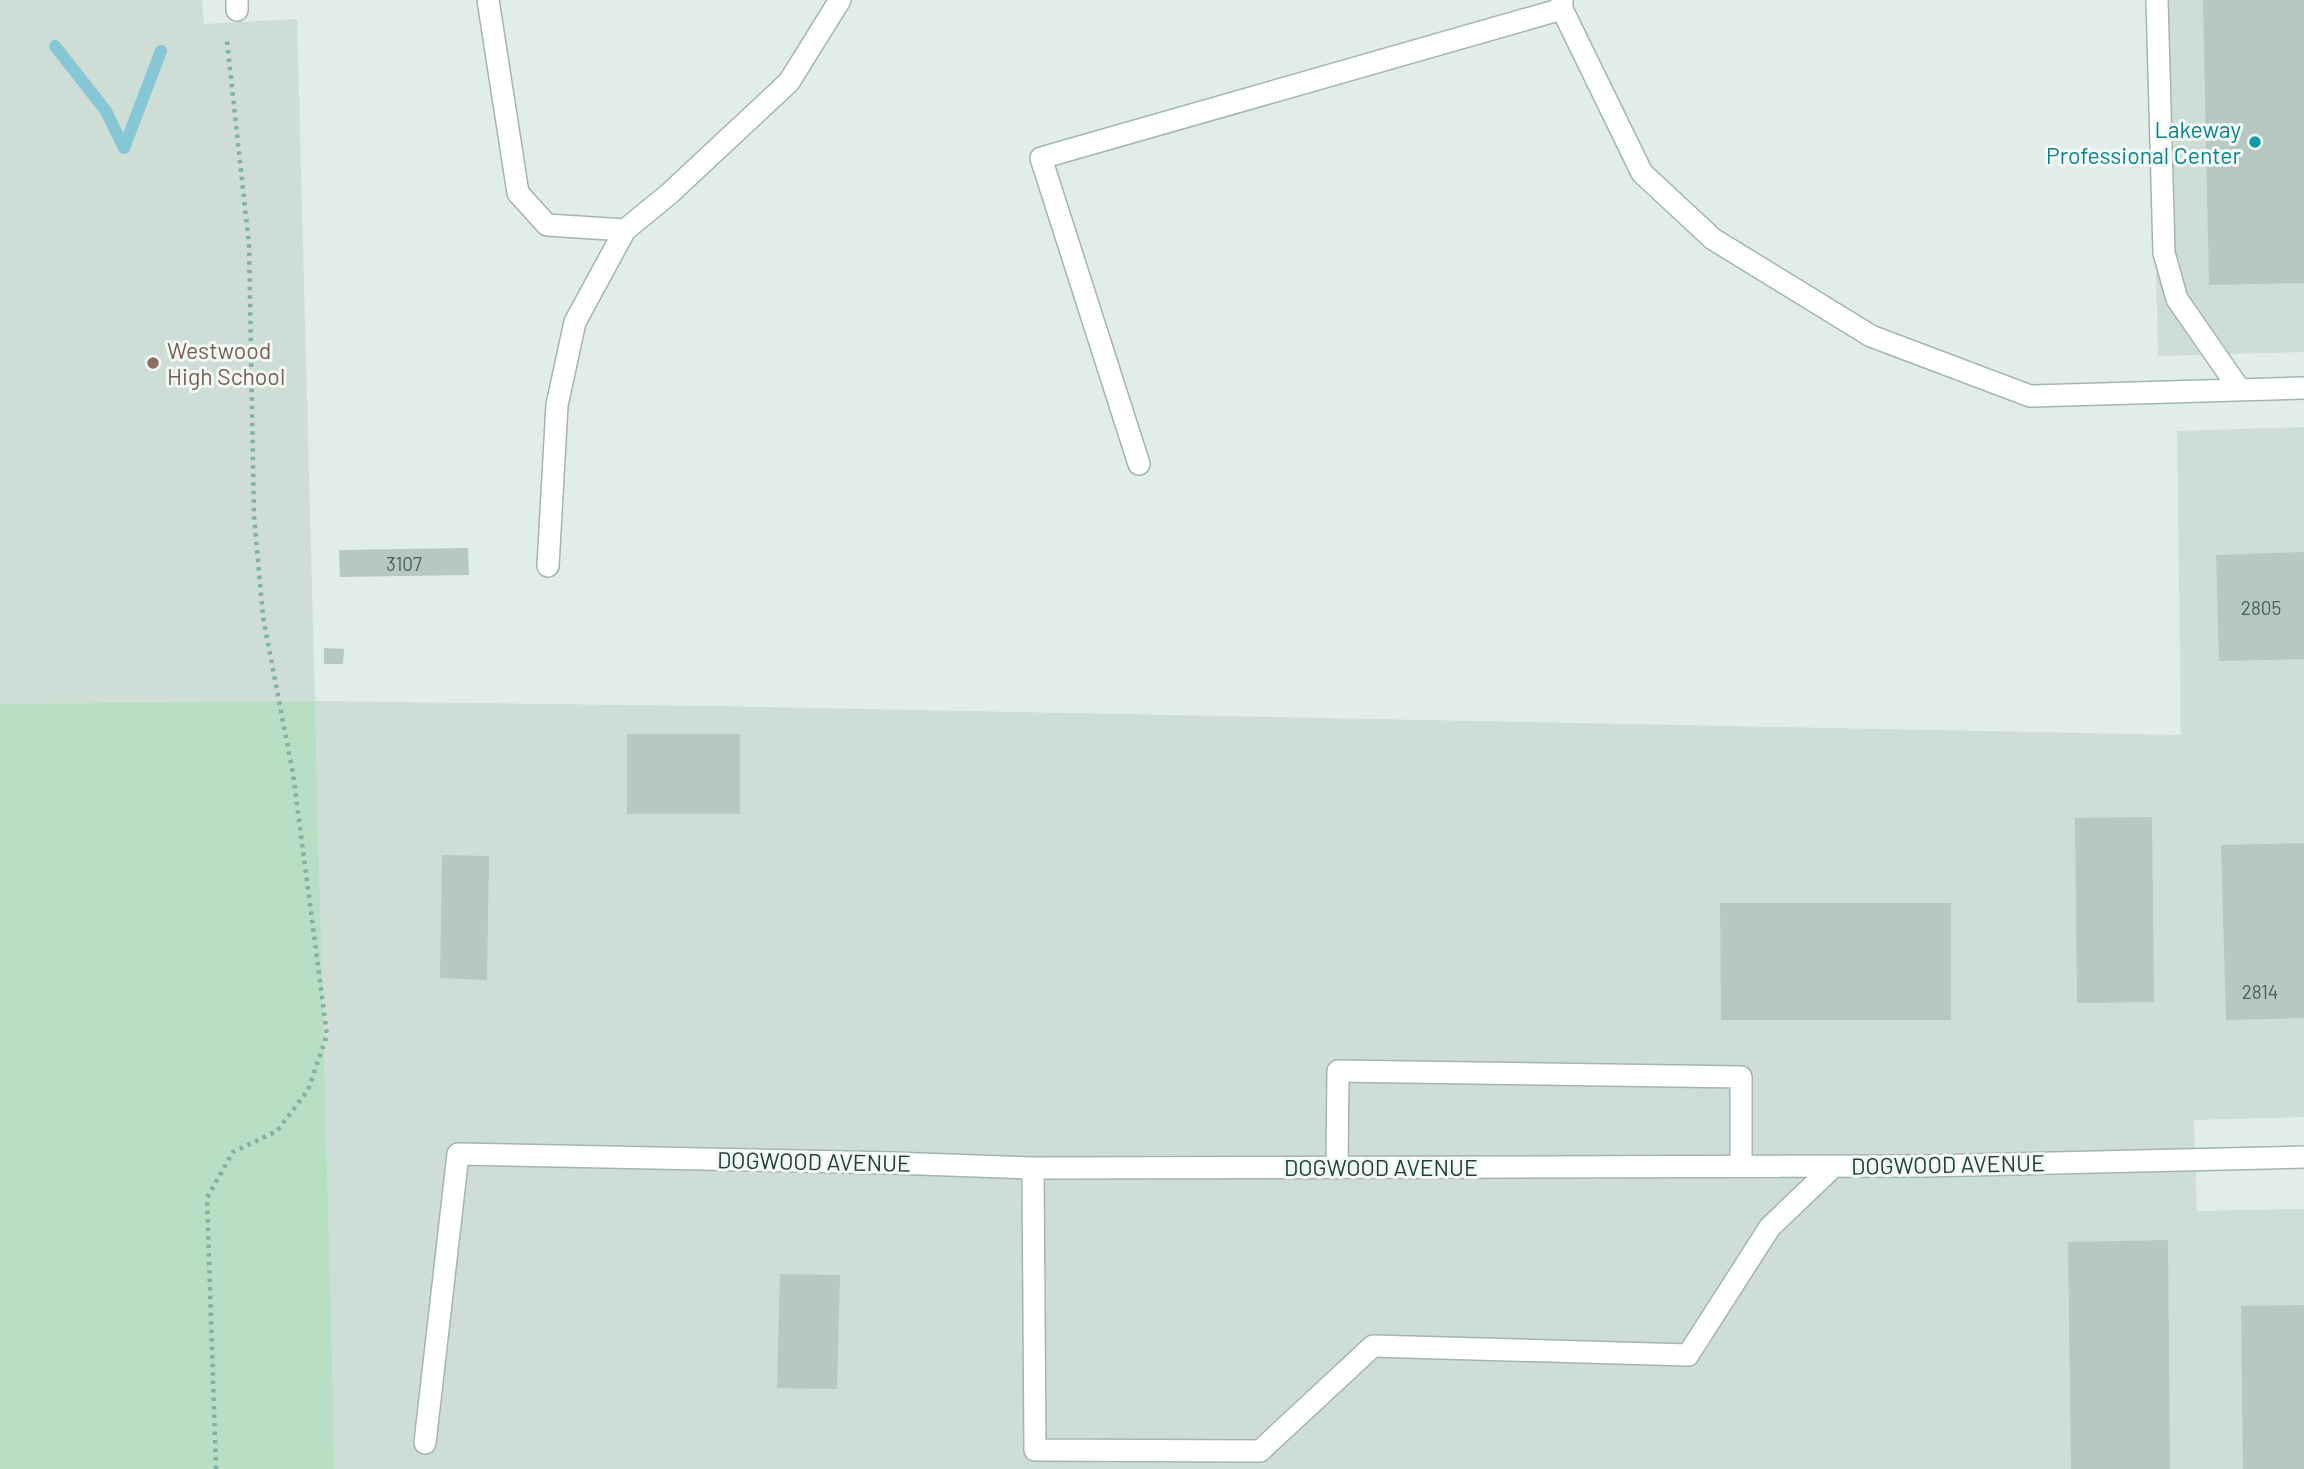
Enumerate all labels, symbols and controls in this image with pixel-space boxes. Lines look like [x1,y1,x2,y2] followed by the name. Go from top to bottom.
[2046,115,2242,169] place label: Lakeway Professional Center
[2247,134,2263,150] marker: Lakeway Professional Center
[167,336,285,390] place label: Westwood High School
[145,355,161,371] marker: Westwood High School
[386,552,422,575] house number: 3107
[2241,596,2281,619] house number: 2805
[2242,980,2278,1003] house number: 2814
[717,1145,911,1177] street label: DOGWOOD AVENUE
[1851,1148,2045,1180] street label: DOGWOOD AVENUE
[1284,1153,1478,1181] street label: DOGWOOD AVENUE

